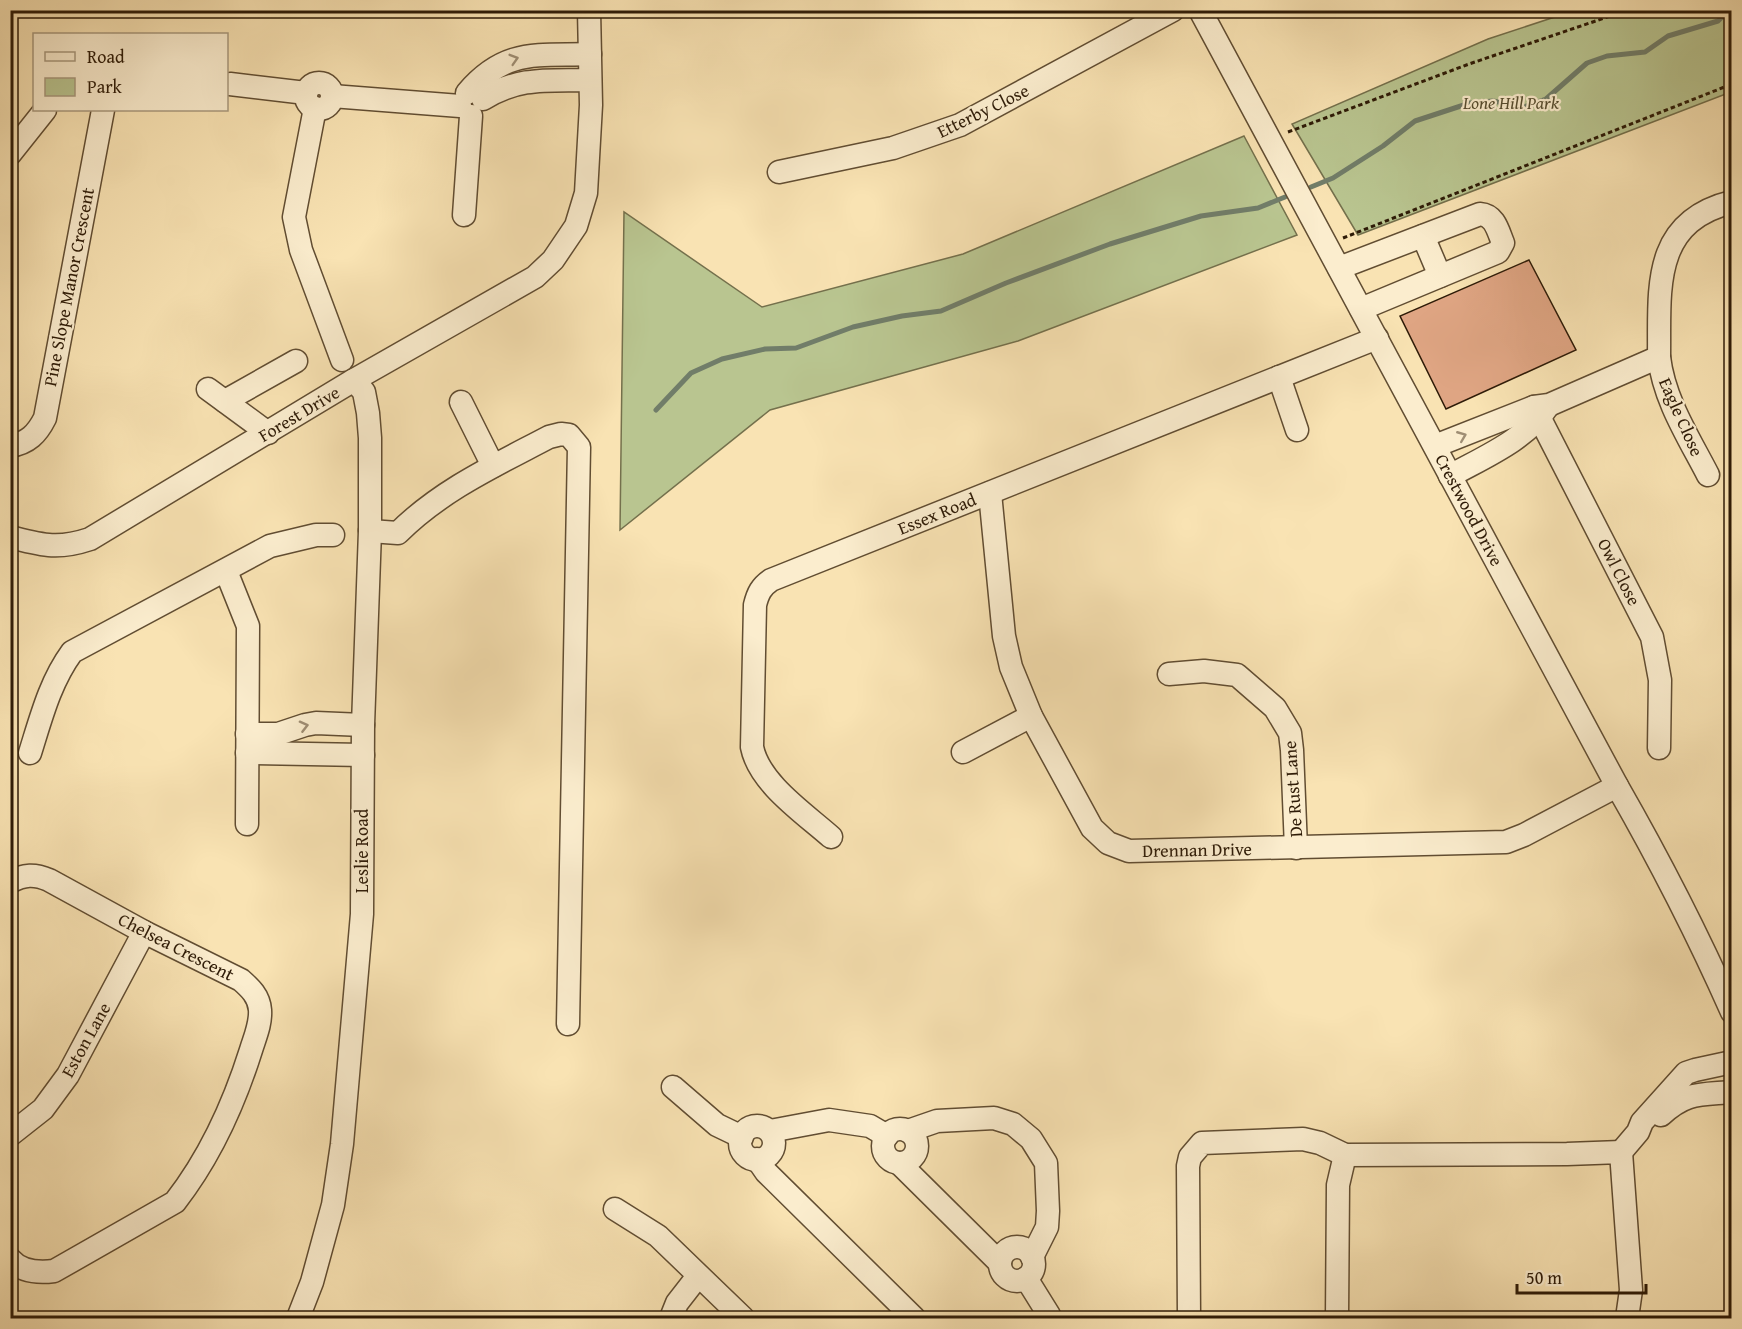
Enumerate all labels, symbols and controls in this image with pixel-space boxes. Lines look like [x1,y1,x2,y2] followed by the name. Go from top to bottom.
[33,33,228,111] legend
[87,43,125,70] text: Road
[508,54,519,66] one-way arrow
[87,73,123,100] text: Park
[932,77,1033,145] street label: Etterby Close
[1462,89,1560,116] park label: Lone Hill Park
[36,185,101,389] street label: Pine Slope Manor Crescent
[1652,373,1711,460] street label: Eagle Close
[253,379,345,449] street label: Forest Drive
[1456,431,1467,443] one-way arrow
[1428,449,1510,571] street label: Crestwood Drive
[894,485,980,541] street label: Essex Road
[1591,533,1648,610] street label: Owl Close
[299,720,309,733] one-way arrow
[1276,740,1309,838] street label: De Rust Lane
[348,808,375,893] street label: Leslie Road
[1142,835,1252,864] street label: Drennan Drive
[114,906,239,988] street label: Chelsea Crescent
[54,997,117,1082] street label: Eston Lane
[1517,1257,1646,1295] scale bar
[1526,1264,1562,1291] text: 50 m

